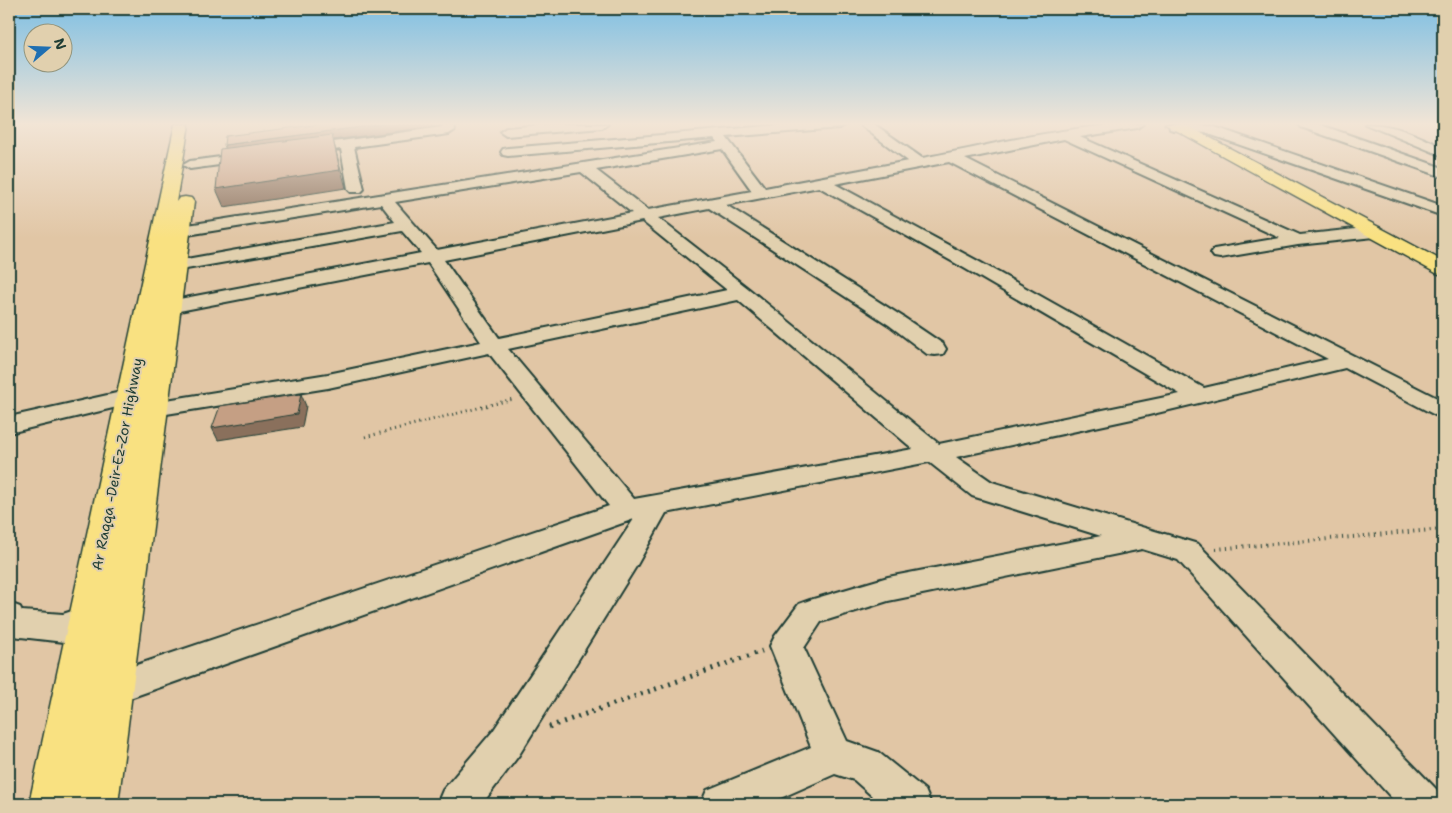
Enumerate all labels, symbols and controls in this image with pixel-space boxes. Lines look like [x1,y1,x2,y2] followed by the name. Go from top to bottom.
[22,22,72,72] north arrow
[50,36,71,52] text: N
[88,356,146,572] street label: Ar Raqqa -Deir-Ez-Zor Highway

